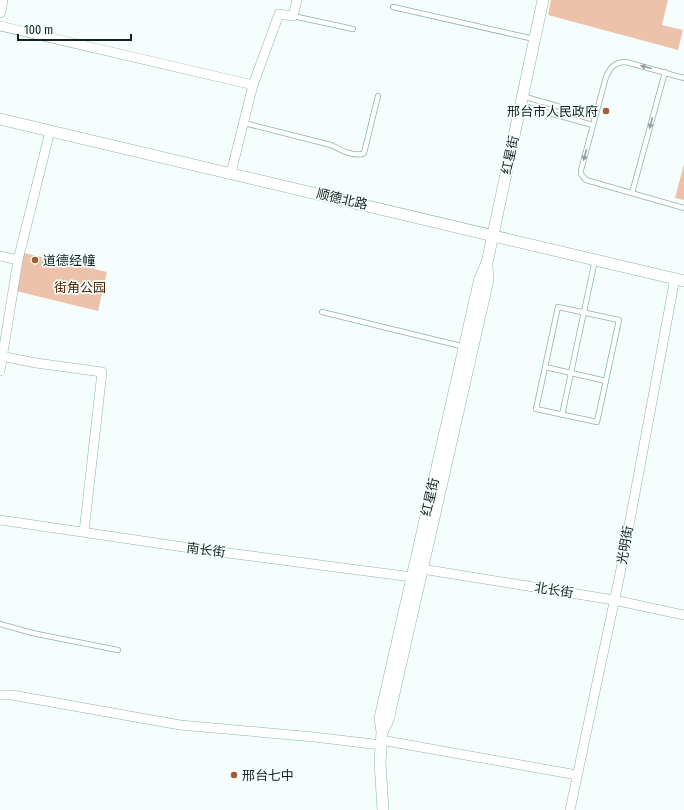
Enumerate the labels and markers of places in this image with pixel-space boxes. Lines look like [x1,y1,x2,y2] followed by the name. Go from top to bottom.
[507,104,598,119] place label: 邢台市人民政府
[601,106,611,116] marker: 邢台市人民政府
[43,253,95,268] place label: 道德经幢
[30,255,40,265] marker: 道德经幢
[242,768,294,783] place label: 邢台七中
[229,770,239,780] marker: 邢台七中

